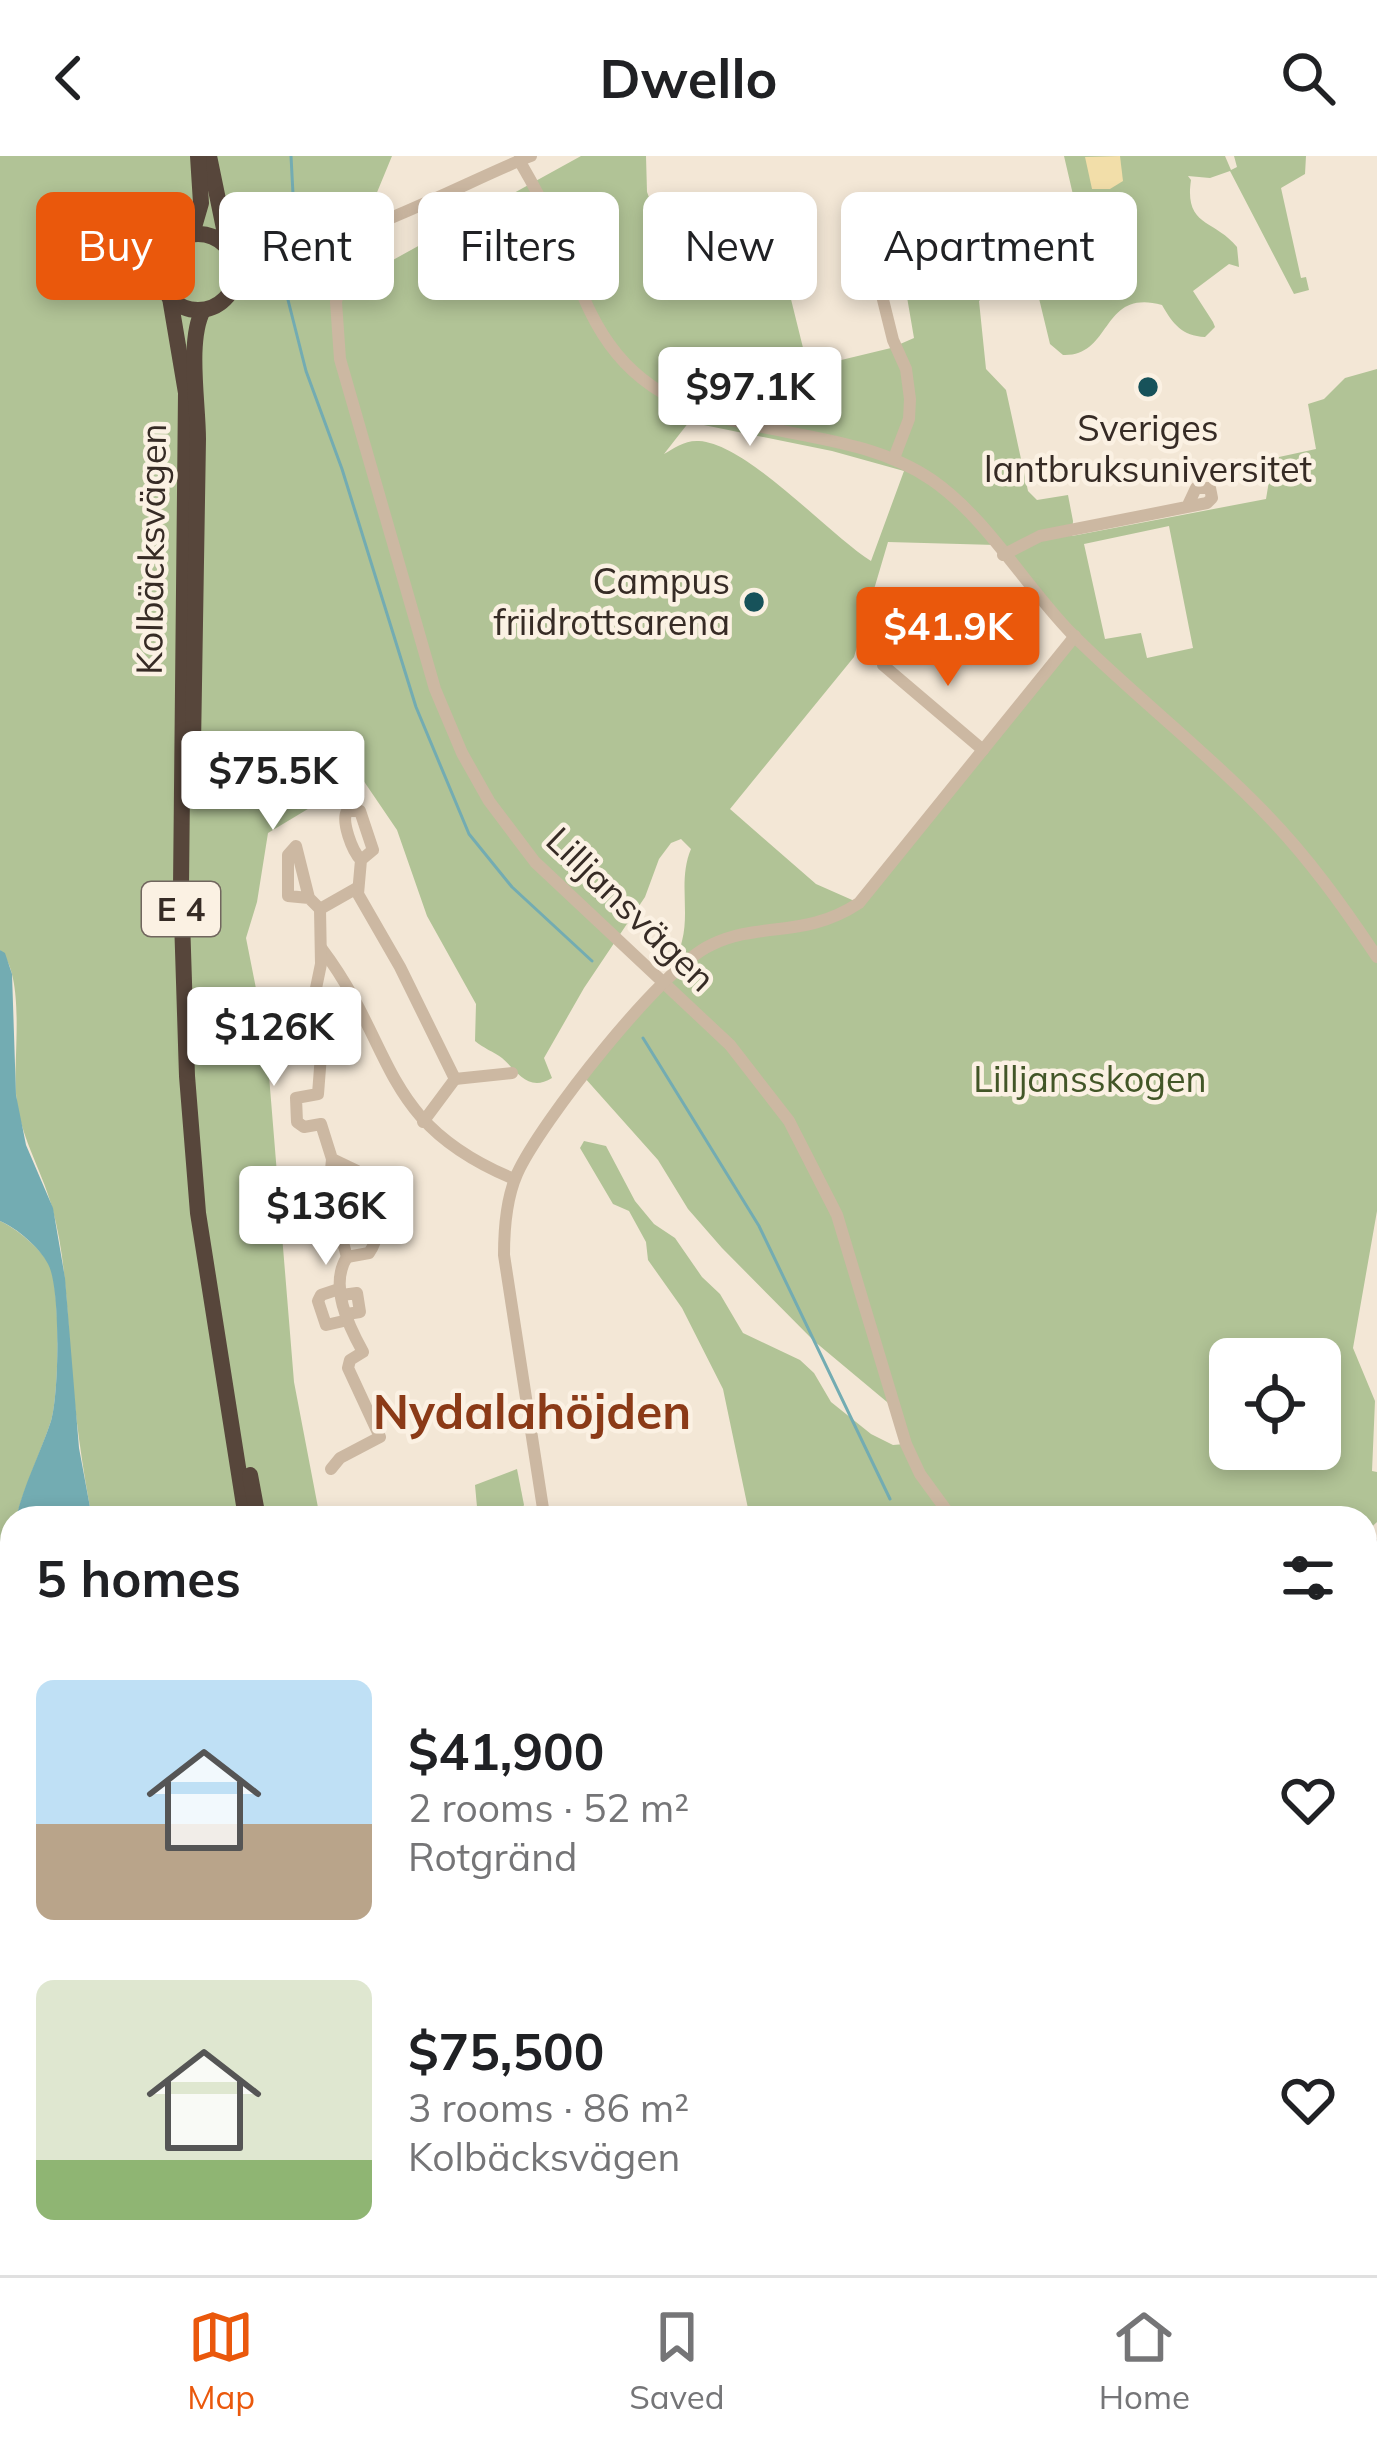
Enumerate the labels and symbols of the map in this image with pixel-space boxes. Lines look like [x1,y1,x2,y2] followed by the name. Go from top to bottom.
[652,347,848,449] pin: $97.1K
[1135,374,1161,400] marker: Sveriges lantbruksuniversitet
[984,405,1312,491] place label: Sveriges lantbruksuniversitet
[126,423,175,675] street label: Kolbäcksvägen
[494,558,730,644] place label: Campus friidrottsarena
[850,587,1046,689] pin: $41.9K
[741,589,767,615] marker: Campus friidrottsarena
[175,731,371,833] pin: $75.5K
[538,817,725,1000] street label: Lilljansvägen
[142,882,220,936] road number: E 4
[190,987,358,1089] pin: $126K
[973,1056,1207,1101] park label: Lilljansskogen
[242,1166,410,1268] pin: $136K
[373,1381,691,1441] district label: Nydalahöjden

